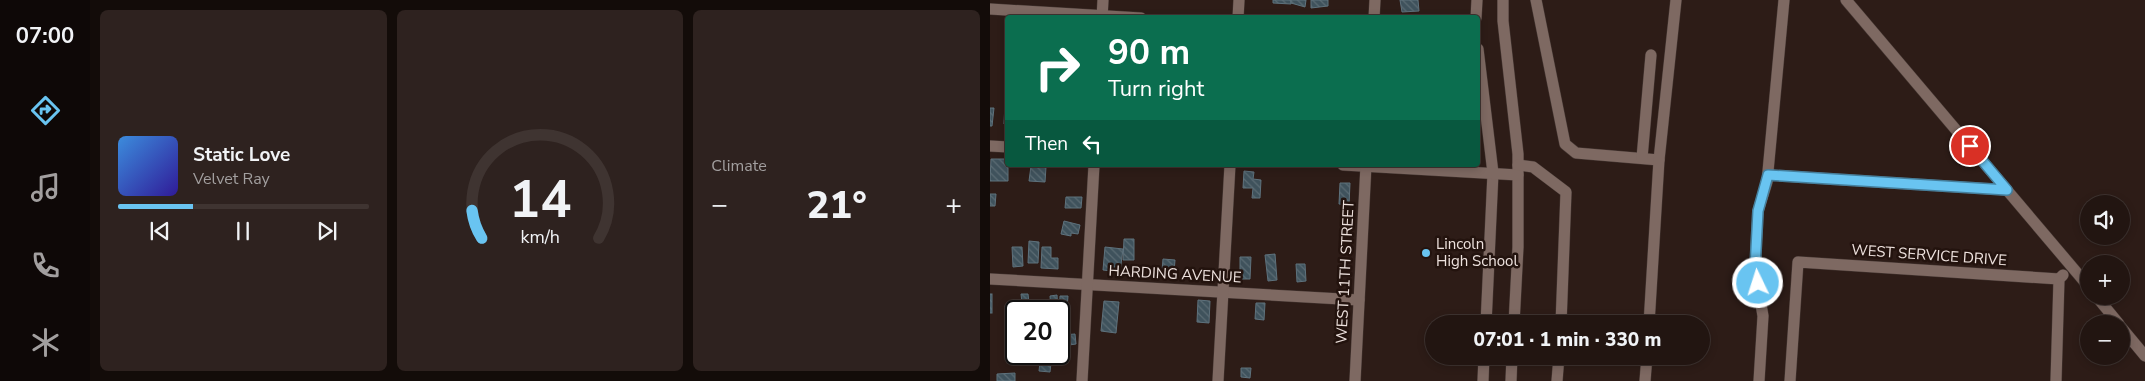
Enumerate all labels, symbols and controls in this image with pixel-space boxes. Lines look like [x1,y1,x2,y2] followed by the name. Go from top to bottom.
[16,21,74,51] text: 07:00
[1108,29,1190,76] text: 90 m
[1025,35,1090,100] icon: right
[1108,74,1204,104] text: Turn right
[28,93,63,128] icon: directions
[1949,125,1991,167] pin
[1078,130,1106,158] icon: left
[1025,131,1068,157] text: Then
[1956,132,1984,160] icon: arrive
[193,142,290,168] text: Static Love
[711,155,767,177] text: Climate
[509,164,571,235] text: 14
[193,168,270,190] text: Velvet Ray
[28,170,63,205] icon: music
[807,180,867,231] text: 21°
[711,186,728,224] text: −
[945,186,962,224] text: +
[2080,195,2130,365] map controls
[2080,195,2130,245] button: sound
[1331,200,1359,344] street label: WEST 11TH STREET
[146,217,174,245] icon: previous
[229,217,257,245] icon: pause
[313,217,341,245] icon: next
[520,225,560,249] text: km/h
[1436,234,1518,271] place label: Lincoln High School
[1851,240,2007,270] street label: WEST SERVICE DRIVE
[1420,247,1432,259] marker: Lincoln High School
[28,248,63,283] icon: phone
[2080,255,2130,305] button: +
[1731,256,1783,308] position arrow
[1108,261,1242,287] street label: HARDING AVENUE
[1005,300,1070,365] speed limit sign: 20
[2080,315,2130,365] button: −
[28,325,63,360] icon: climate
[1474,327,1661,353] text: 07:01 · 1 min · 330 m

